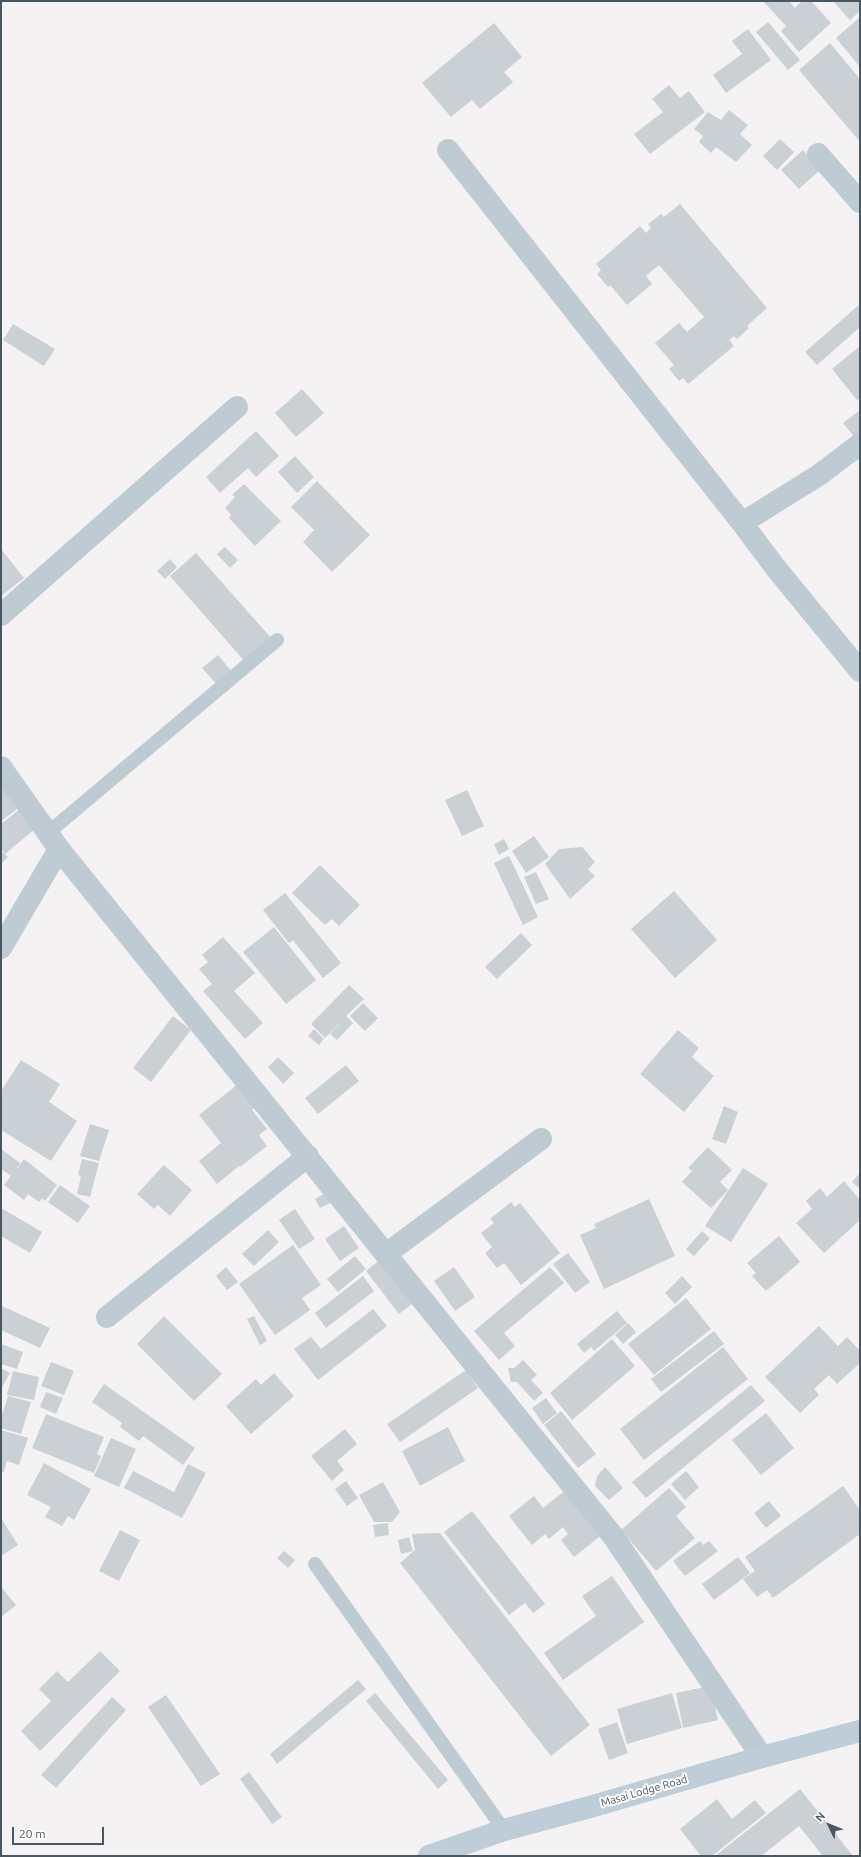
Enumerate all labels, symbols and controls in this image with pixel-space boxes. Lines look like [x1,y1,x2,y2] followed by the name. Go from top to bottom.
[599,1772,689,1810] street label: Masai Lodge Road
[809,1805,849,1845] north arrow
[813,1810,827,1824] text: N
[14,1819,106,1845] scale bar
[19,1827,46,1840] text: 20 m

